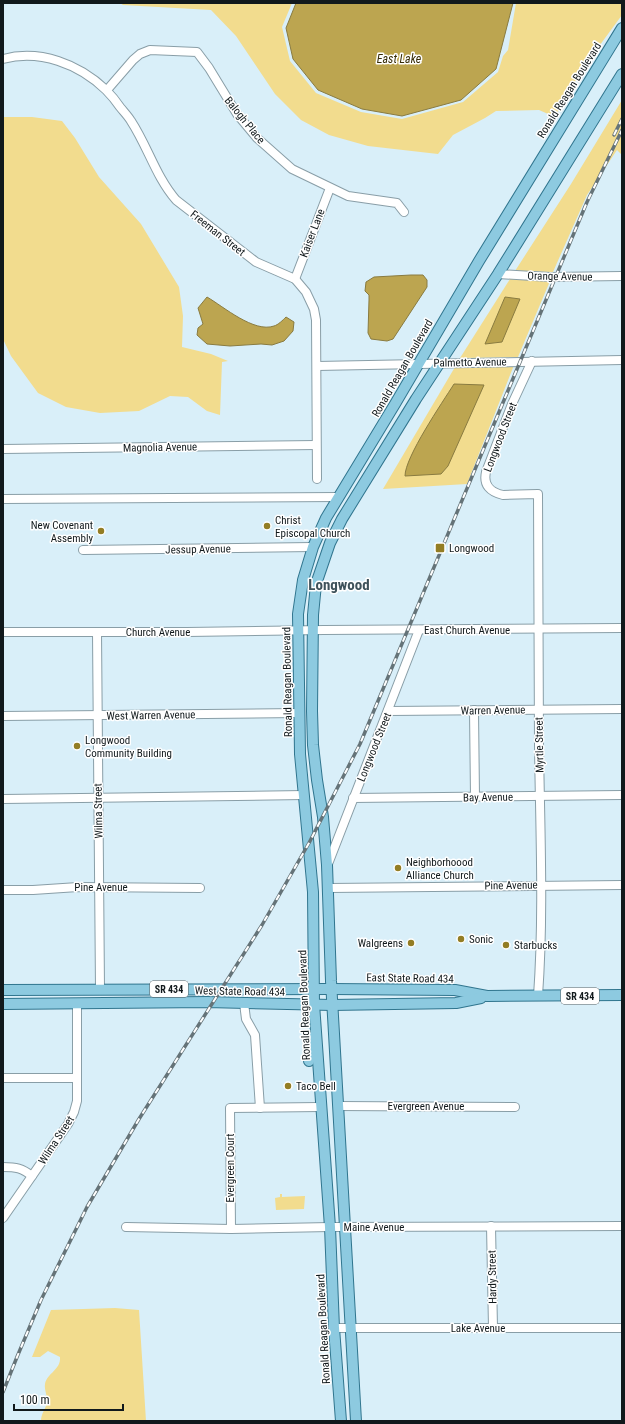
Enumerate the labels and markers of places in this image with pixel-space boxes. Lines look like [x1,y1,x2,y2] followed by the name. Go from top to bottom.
[275,514,350,540] place label: Christ Episcopal Church
[31,519,93,545] place label: New Covenant Assembly
[262,521,272,531] marker: Christ Episcopal Church
[96,526,106,536] marker: New Covenant Assembly
[434,542,446,554] marker: Longwood
[449,542,494,555] place label: Longwood
[85,734,172,760] place label: Longwood Community Building
[72,741,82,751] marker: Longwood Community Building
[406,856,474,882] place label: Neighborhoood Alliance Church
[393,863,403,873] marker: Neighborhoood Alliance Church
[469,933,493,946] place label: Sonic
[456,934,466,944] marker: Sonic
[358,937,403,950] place label: Walgreens
[406,938,416,948] marker: Walgreens
[514,939,557,952] place label: Starbucks
[501,940,511,950] marker: Starbucks
[296,1080,336,1093] place label: Taco Bell
[283,1081,293,1091] marker: Taco Bell

